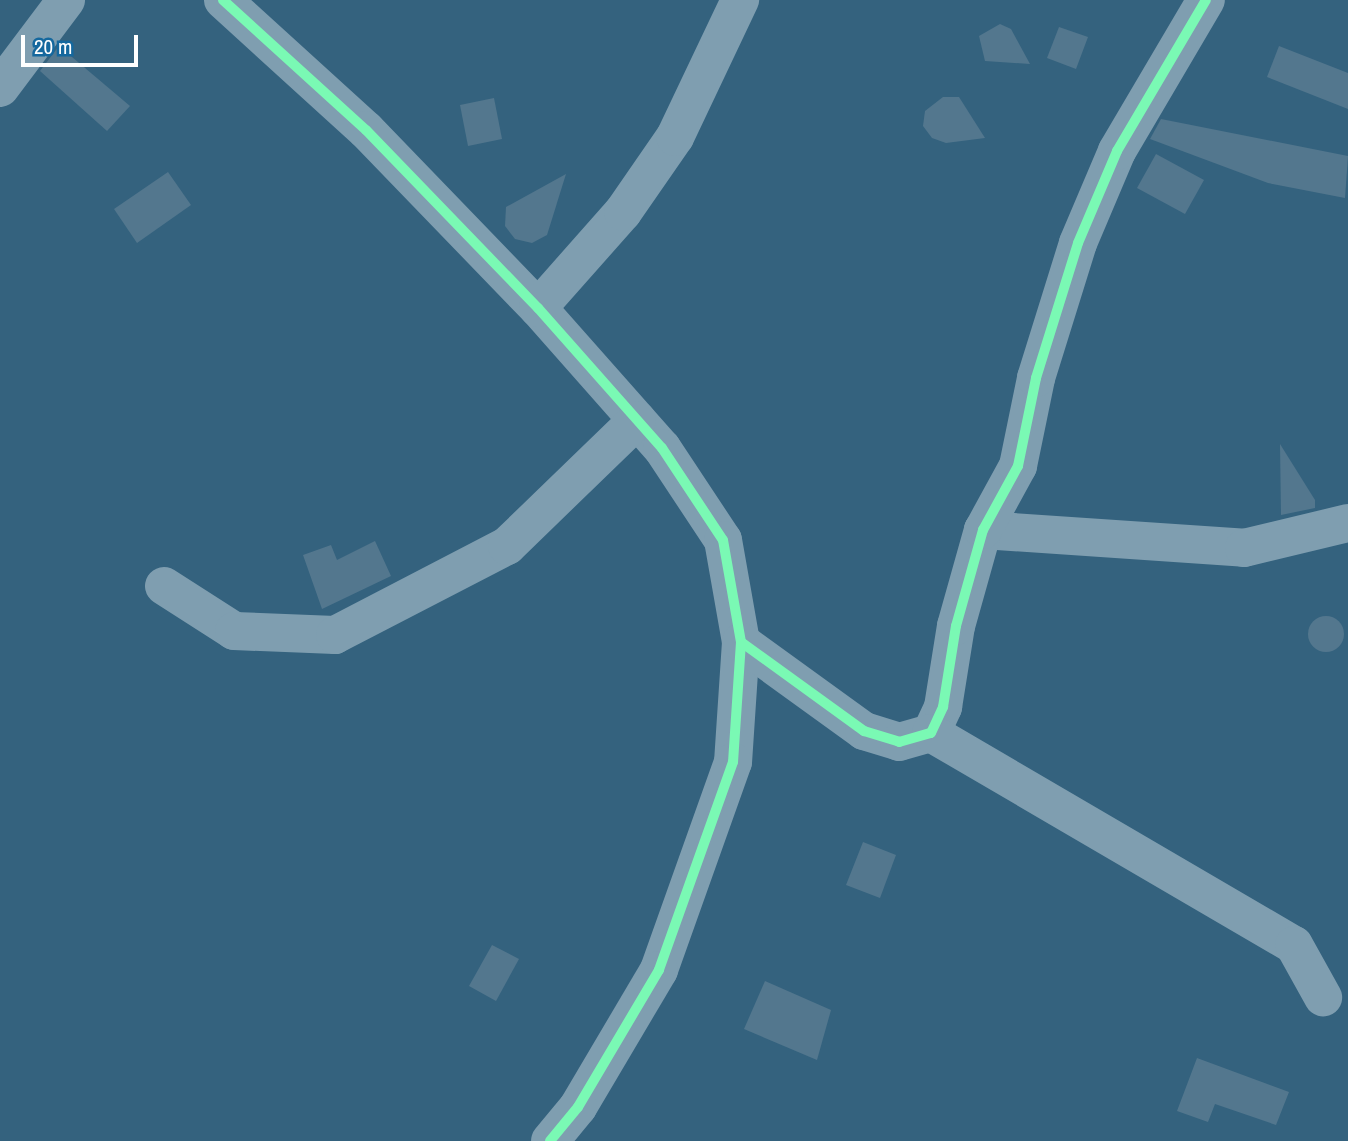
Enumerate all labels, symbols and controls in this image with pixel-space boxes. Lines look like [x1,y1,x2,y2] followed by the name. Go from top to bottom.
[24,21,142,65] scale bar
[34,32,72,61] text: 20 m

